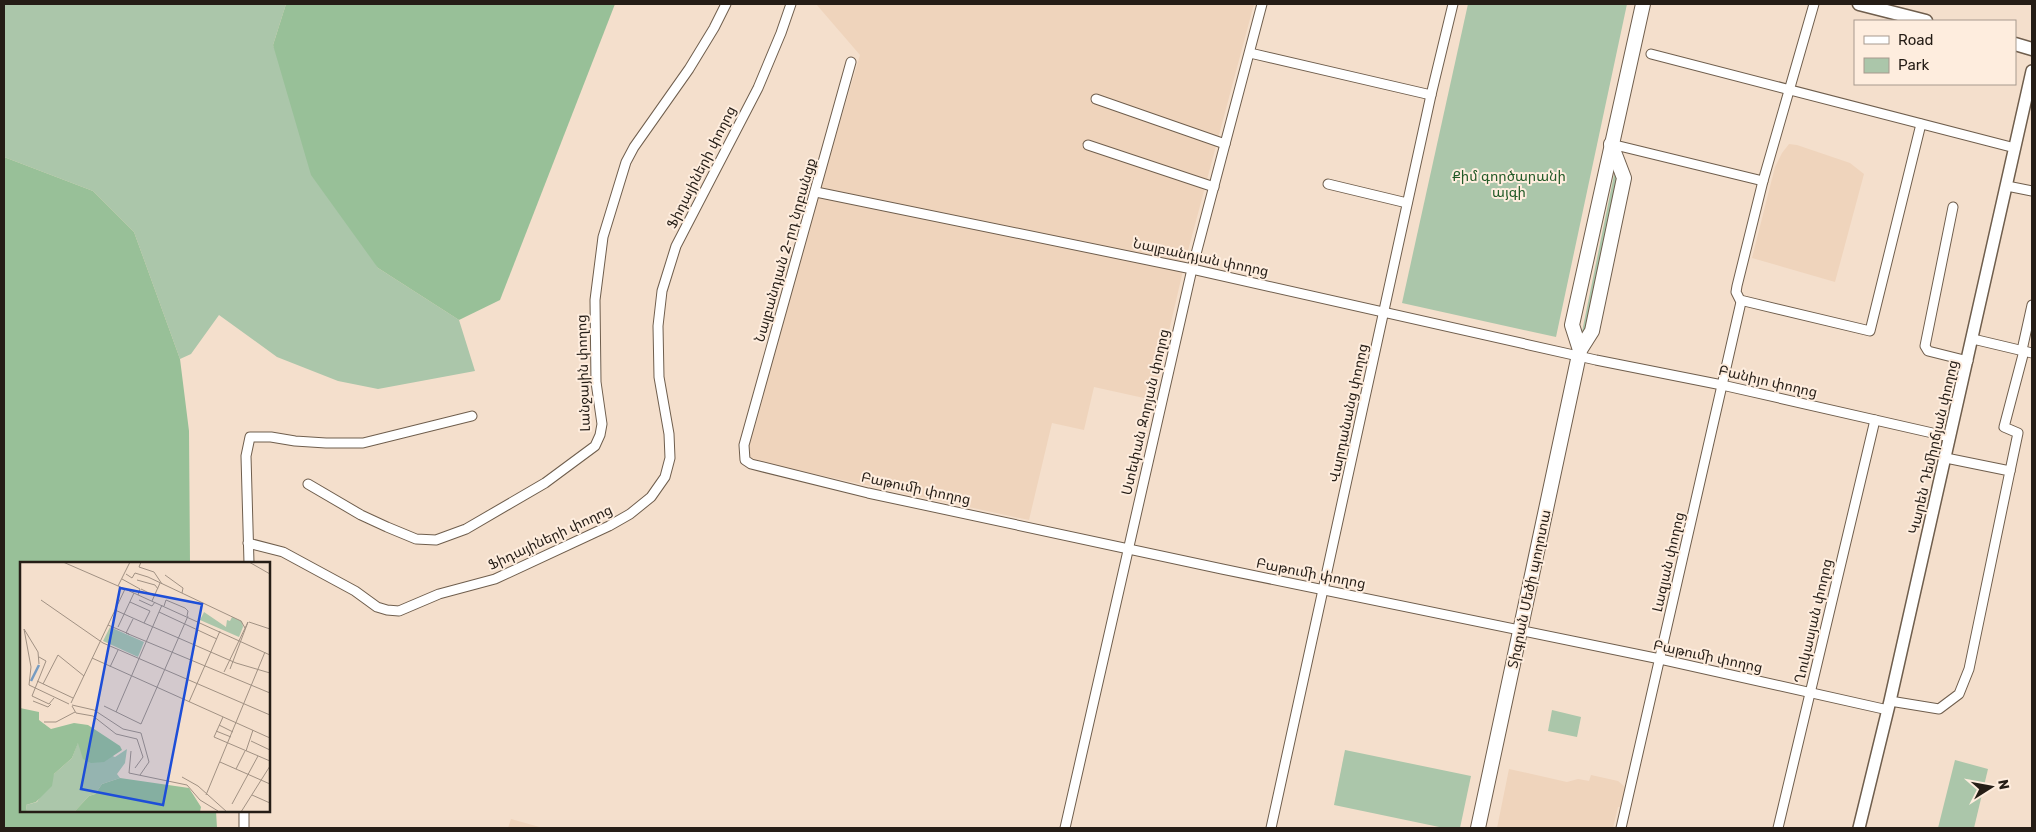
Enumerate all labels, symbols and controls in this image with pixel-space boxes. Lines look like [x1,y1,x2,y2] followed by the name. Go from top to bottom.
[1854,20,2016,85] legend
[1898,31,1934,49] text: Road
[1898,56,1929,74] text: Park
[663,103,740,231] street label: Ֆիդայիների փողոց
[751,156,820,344] street label: Նալբանդյան 2-րդ նրբանցք
[1452,168,1566,201] park label: Քիմ գործարանի այգի
[1132,235,1270,280] street label: Նալբանդյան փողոց
[573,314,594,432] street label: Լանջային փողոց
[1118,327,1173,497] street label: Ստեփան Զորյան փողոց
[1325,342,1372,484] street label: Վարդանանց փողոց
[1905,358,1962,536] street label: Կարեն Դեմիրճյան փողոց
[1717,362,1819,401] street label: Բանիյո փողոց
[860,469,972,508] street label: Բաթումի փողոց
[485,501,615,574] street label: Ֆիդայիների փողոց
[1504,508,1555,670] street label: Տիգրան Մեծի պողոտա
[1649,510,1688,614] street label: Լազյան փողոց
[1255,555,1367,592] street label: Բաթումի փողոց
[1791,557,1836,685] street label: Ղուկասյան փողոց
[20,562,270,812] inset map
[1652,637,1764,676] street label: Բաթումի փողոց
[1966,762,2016,812] north arrow
[1994,778,2013,791] text: N

